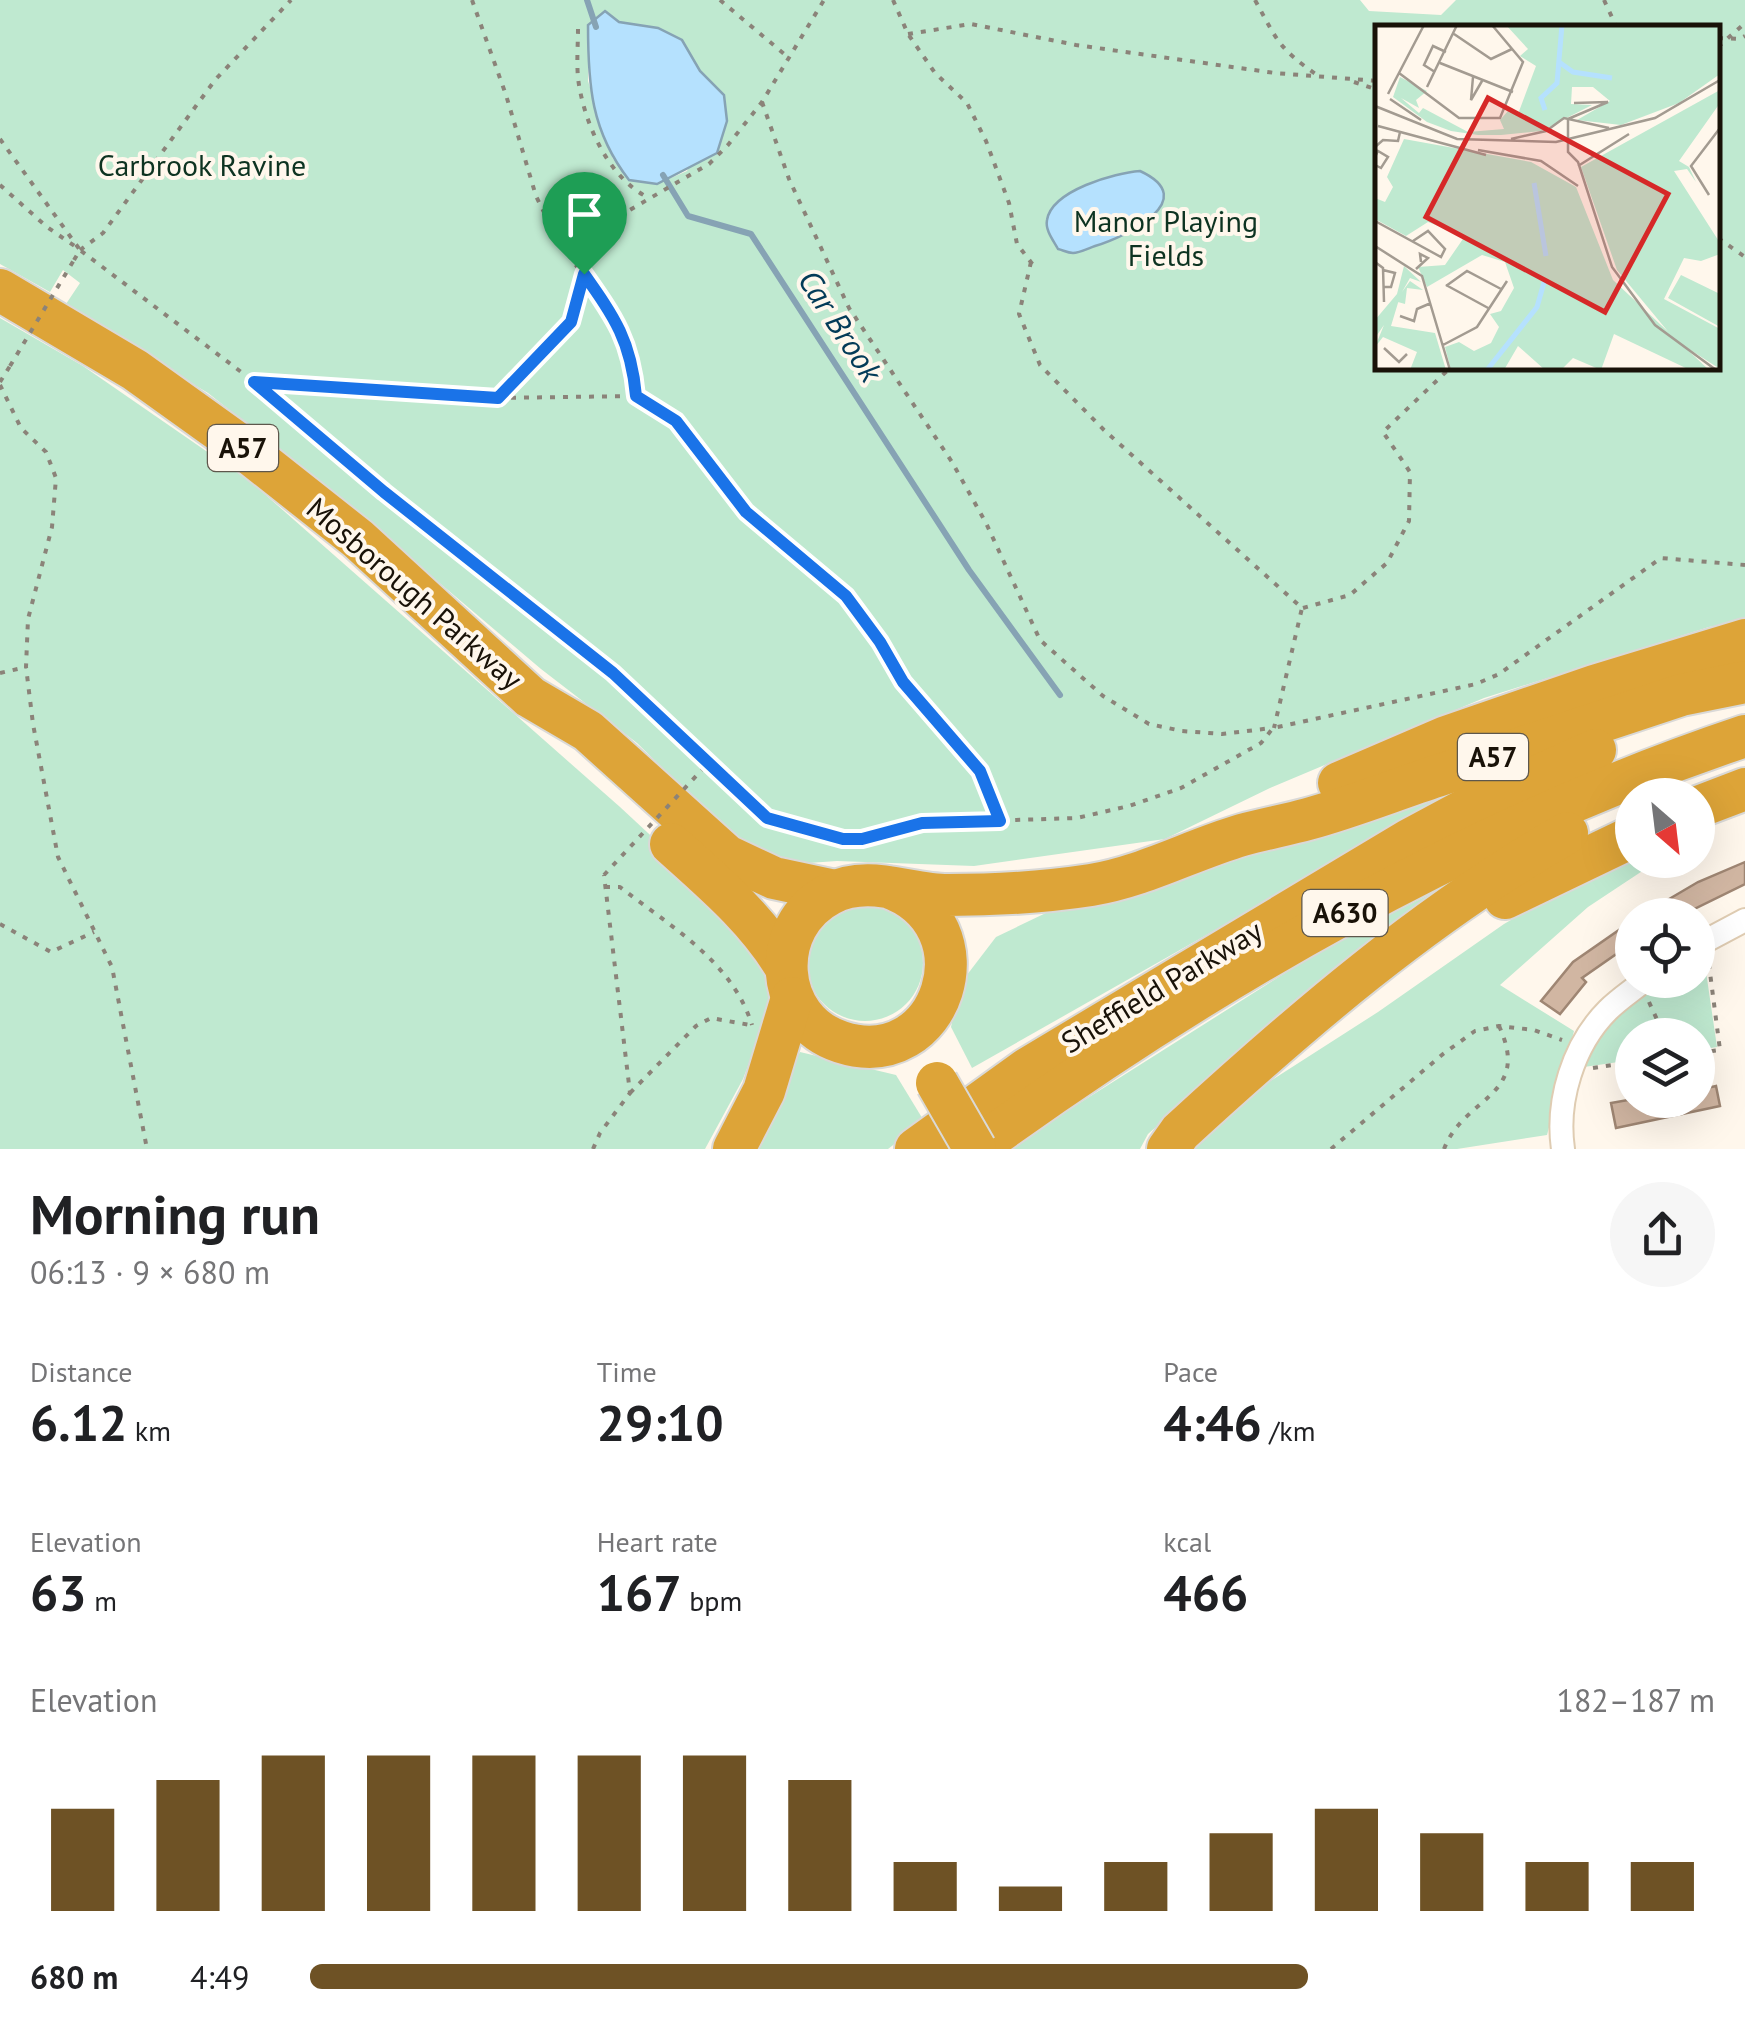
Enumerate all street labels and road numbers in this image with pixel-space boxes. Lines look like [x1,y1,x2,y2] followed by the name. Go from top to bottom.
[208,425,278,471] road number: A57
[299,488,531,697] street label: Mosborough Parkway
[1458,734,1528,780] road number: A57
[1302,890,1388,936] road number: A630
[1054,910,1269,1061] street label: Sheffield Parkway

